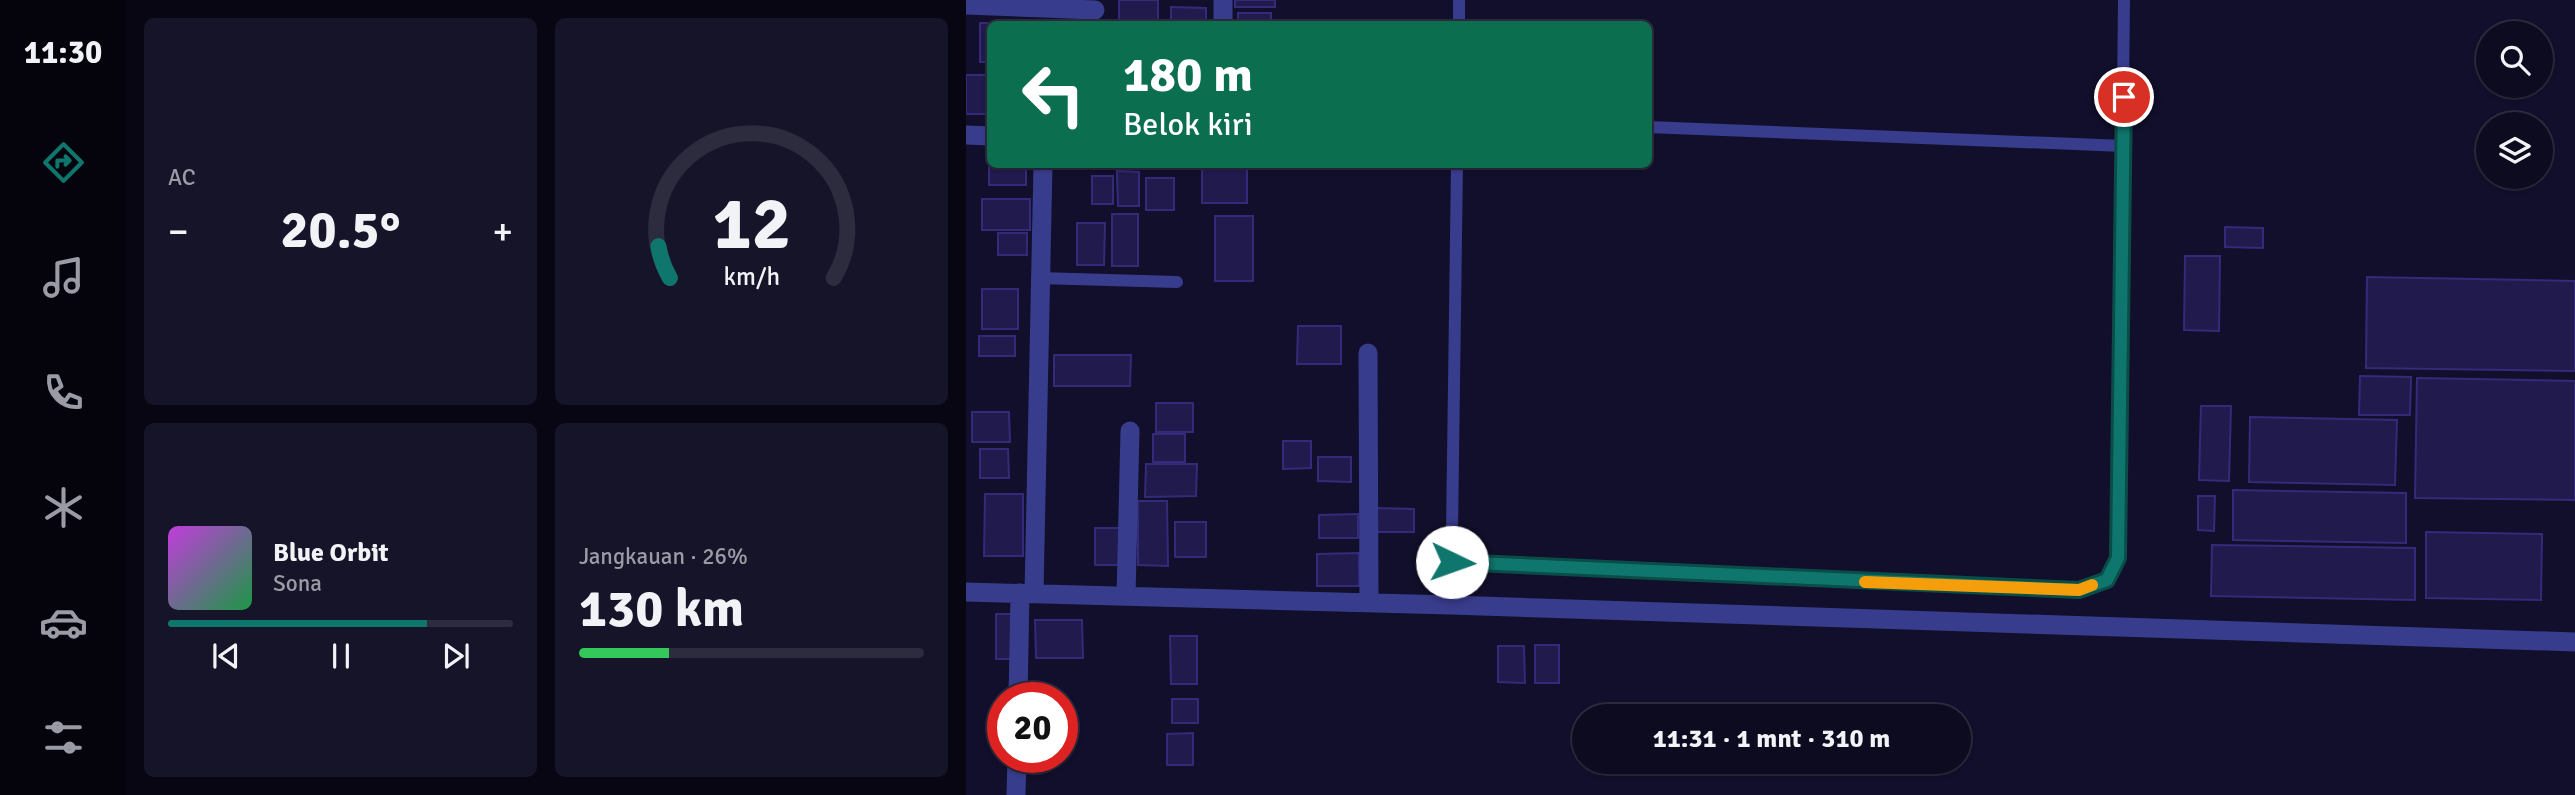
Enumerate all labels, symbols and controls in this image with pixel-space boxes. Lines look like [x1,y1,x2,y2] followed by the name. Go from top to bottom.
[2476,21,2553,189] map controls
[2476,21,2553,98] button: search
[24,33,102,72] text: 11:30
[1123,45,1253,105] text: 180 m
[1008,49,1099,140] icon: left
[2094,67,2154,127] pin
[2105,78,2143,116] icon: arrive
[1123,105,1253,144] text: Belok kiri
[2476,112,2553,189] button: layers
[39,138,88,187] icon: directions
[168,163,196,192] text: AC
[712,180,791,269] text: 12
[281,198,400,262] text: 20.5°
[168,208,189,255] text: −
[492,208,513,255] text: +
[39,253,88,302] icon: music
[723,260,780,291] text: km/h
[39,368,88,417] icon: phone
[39,483,88,532] icon: climate
[1415,525,1489,599] position arrow
[273,537,389,569] text: Blue Orbit
[579,542,748,571] text: Jangkauan · 26%
[273,569,322,598] text: Sona
[579,577,744,641] text: 130 km
[39,598,88,647] icon: car
[207,637,245,675] icon: previous
[322,637,360,675] icon: pause
[437,637,475,675] icon: next
[987,682,1078,773] speed limit sign: 20
[39,713,88,762] icon: filters
[1653,723,1890,755] text: 11:31 · 1 mnt · 310 m

